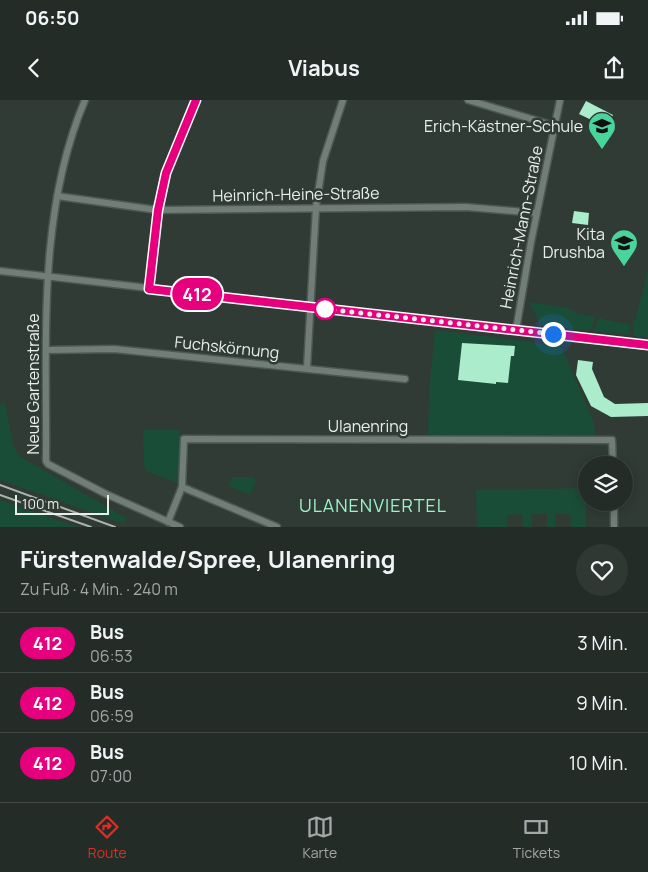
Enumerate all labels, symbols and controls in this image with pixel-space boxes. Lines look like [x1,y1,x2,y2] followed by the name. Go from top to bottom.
[25,5,79,31] text: 06:50
[288,53,360,83] text: Viabus
[20,54,48,82] icon: back
[600,54,628,82] icon: share
[587,111,617,150] school or university icon: Erich-Kästner-Schule
[424,115,583,137] place label: Erich-Kästner-Schule
[494,144,548,310] street label: Heinrich-Mann-Straße
[212,182,380,206] street label: Heinrich-Heine-Straße
[543,223,605,263] place label: Kita Drushba
[609,228,639,267] school or university icon: Kita Drushba
[168,278,226,310] line badge: 412
[182,282,212,306] text: 412
[314,298,336,320] unlabelled marker
[22,313,44,455] street label: Neue Gartenstraße
[541,322,566,347] your location
[173,331,281,363] street label: Fuchskörnung
[328,415,408,437] street label: Ulanenring
[578,456,633,511] map controls
[578,456,633,511] button: layers
[15,492,109,515] scale bar
[299,493,447,517] district label: ULANENVIERTEL
[22,494,59,513] text: 100 m
[20,542,396,575] text: Fürstenwalde/Spree, Ulanenring
[576,544,628,596] button: heart
[20,578,178,600] text: Zu Fuß · 4 Min. · 240 m
[90,619,124,645] text: Bus
[577,630,628,656] text: 3 Min.
[33,631,62,655] text: 412
[90,645,133,667] text: 06:53
[90,679,124,705] text: Bus
[576,690,628,716] text: 9 Min.
[33,691,62,715] text: 412
[90,705,134,727] text: 06:59
[90,739,124,765] text: Bus
[569,750,628,776] text: 10 Min.
[33,751,62,775] text: 412
[90,765,132,787] text: 07:00
[88,813,127,862] tab: Route
[302,813,337,862] tab: Karte
[513,813,560,862] tab: Tickets

